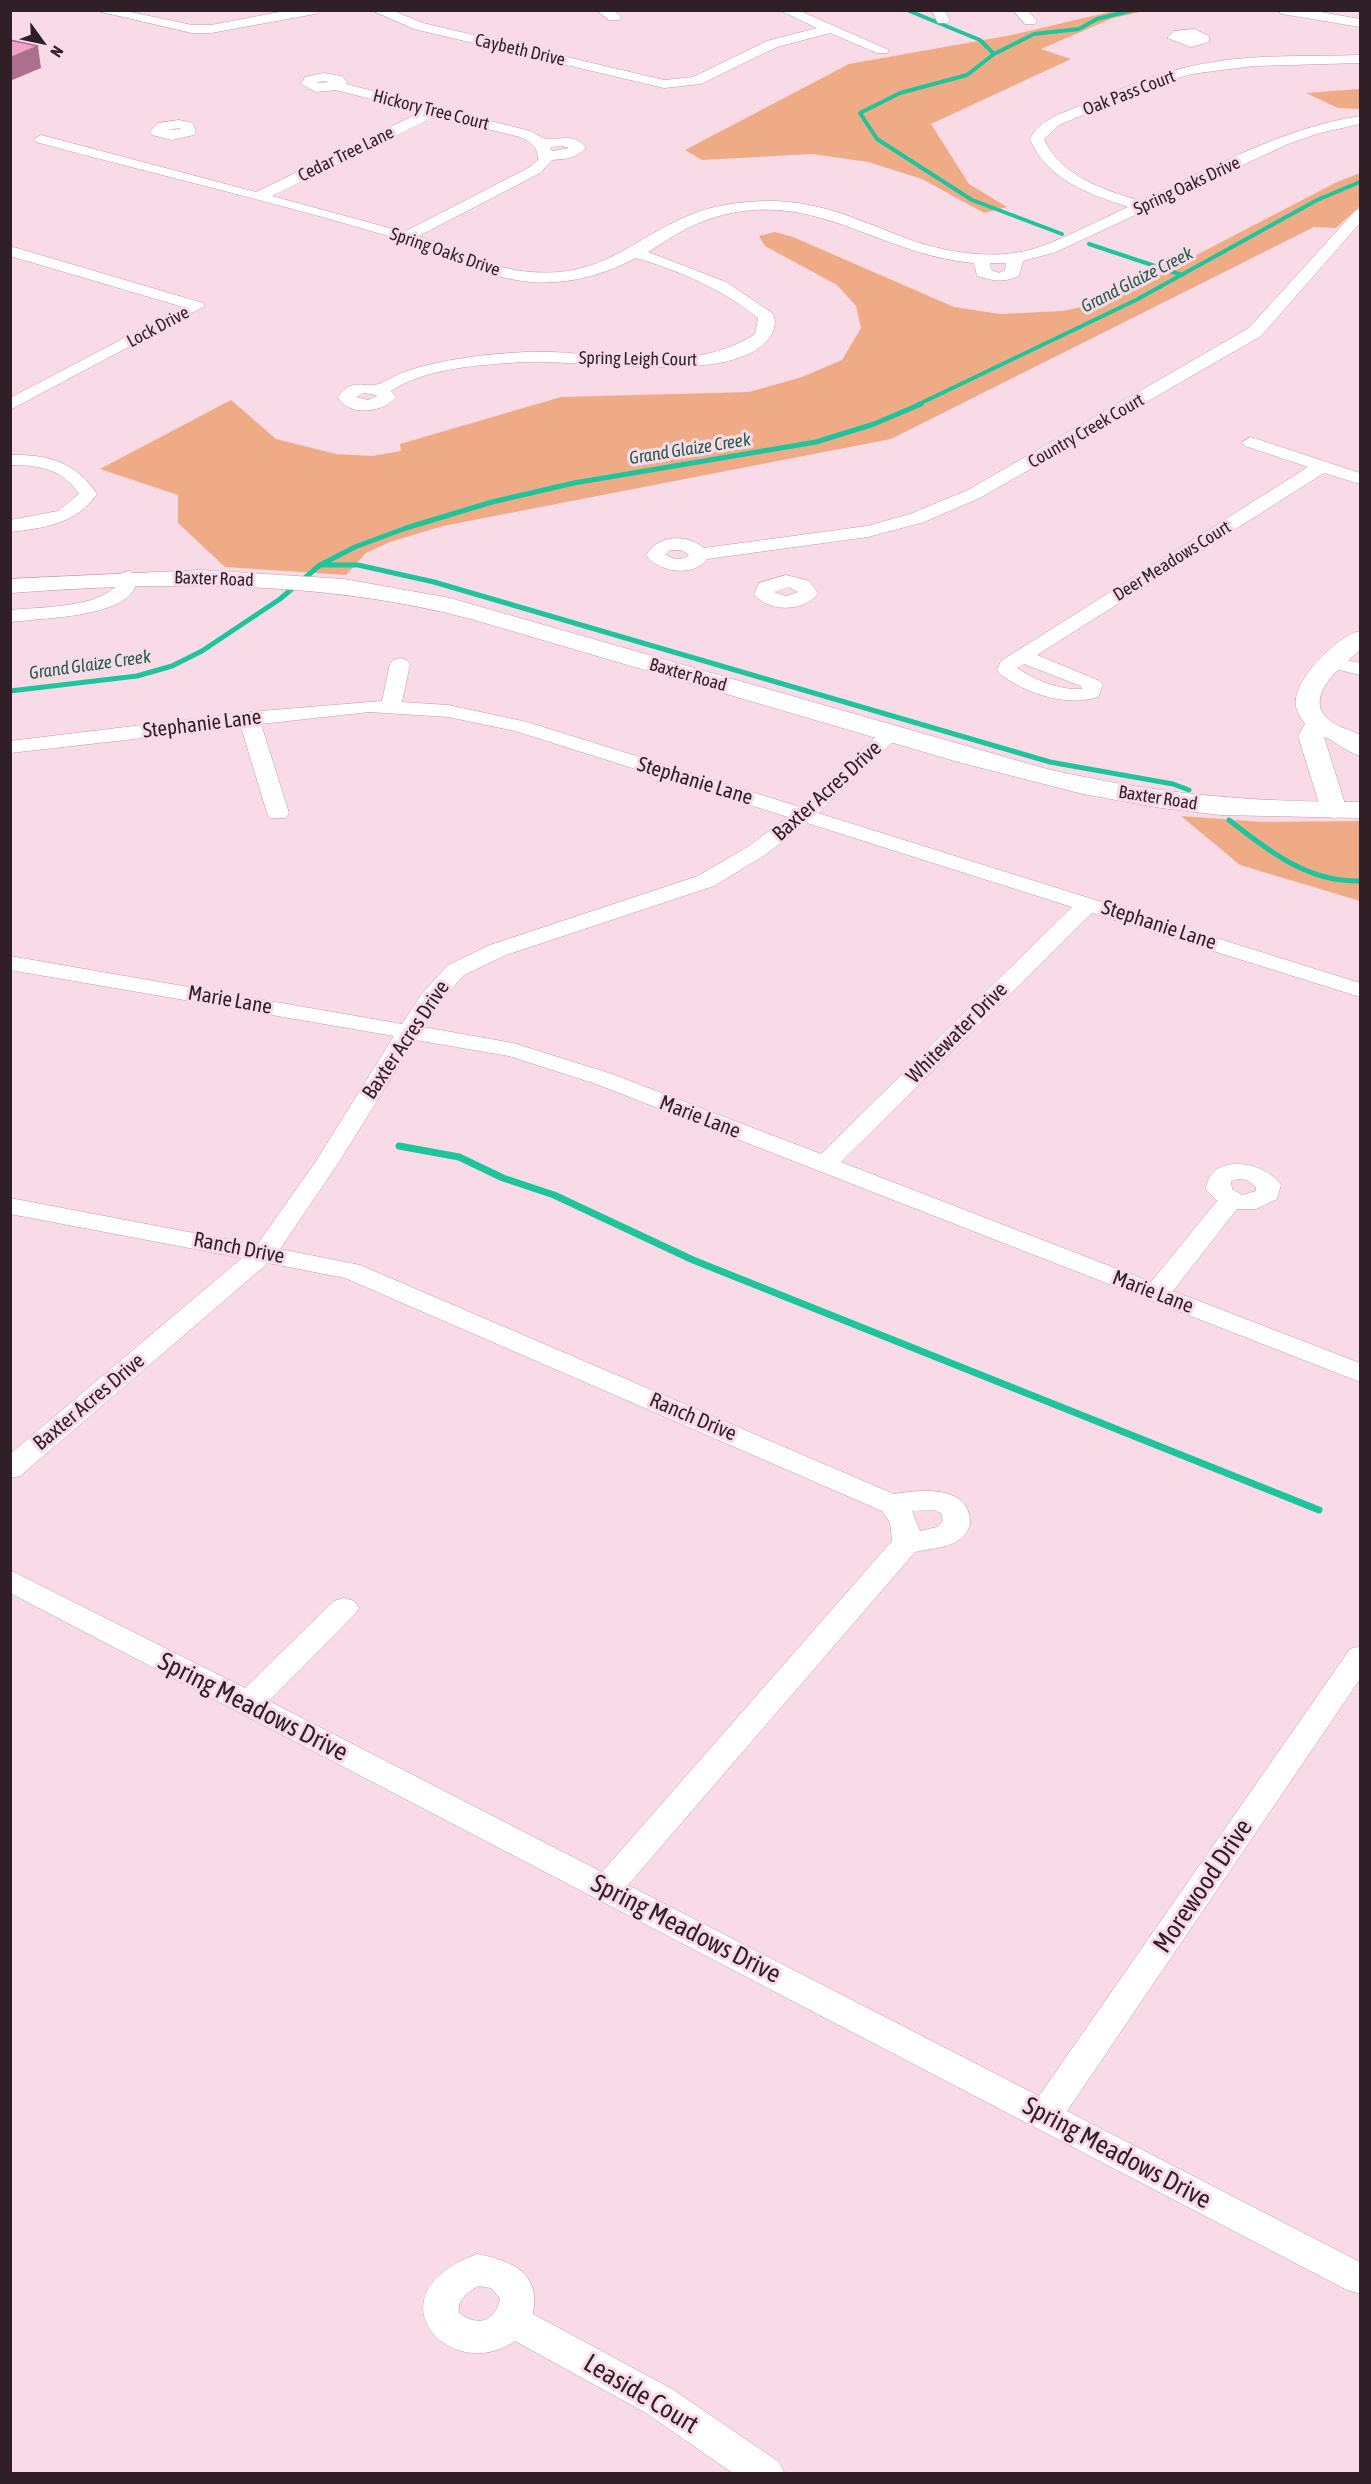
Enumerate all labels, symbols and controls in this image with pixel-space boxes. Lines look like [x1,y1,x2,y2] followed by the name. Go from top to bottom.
[12,12,72,72] north arrow
[473,29,567,71] street label: Caybeth Drive
[47,43,67,61] text: N
[1080,66,1178,120] street label: Oak Pass Court
[371,85,491,135] street label: Hickory Tree Court
[295,122,397,186] street label: Cedar Tree Lane
[1130,152,1244,220] street label: Spring Oaks Drive
[387,223,503,281] street label: Spring Oaks Drive
[1077,243,1197,317] water label: Grand Glaize Creek
[123,302,193,352] street label: Lock Drive
[579,347,697,371] street label: Spring Leigh Court
[1024,389,1148,473] street label: Country Creek Court
[628,429,752,469] water label: Grand Glaize Creek
[1109,516,1235,606] street label: Deer Meadows Court
[174,567,254,591] street label: Baxter Road
[28,646,152,684] water label: Grand Glaize Creek
[647,654,729,696] street label: Baxter Road
[141,704,263,744] street label: Stephanie Lane
[767,736,887,846] street label: Baxter Acres Drive
[634,752,756,810] street label: Stephanie Lane
[1117,781,1199,815] street label: Baxter Road
[1098,895,1220,955] street label: Stephanie Lane
[357,976,455,1104] street label: Baxter Acres Drive
[901,977,1013,1089] street label: Whitewater Drive
[186,980,274,1020] street label: Marie Lane
[656,1090,744,1144] street label: Marie Lane
[191,1227,287,1269] street label: Ranch Drive
[1109,1265,1197,1319] street label: Marie Lane
[28,1348,150,1456] street label: Baxter Acres Drive
[646,1387,740,1447] street label: Ranch Drive
[153,1646,353,1768] street label: Spring Meadows Drive
[1147,1813,1259,1959] street label: Morewood Drive
[586,1868,786,1990] street label: Spring Meadows Drive
[1018,2090,1216,2216] street label: Spring Meadows Drive
[578,2348,704,2440] street label: Leaside Court

